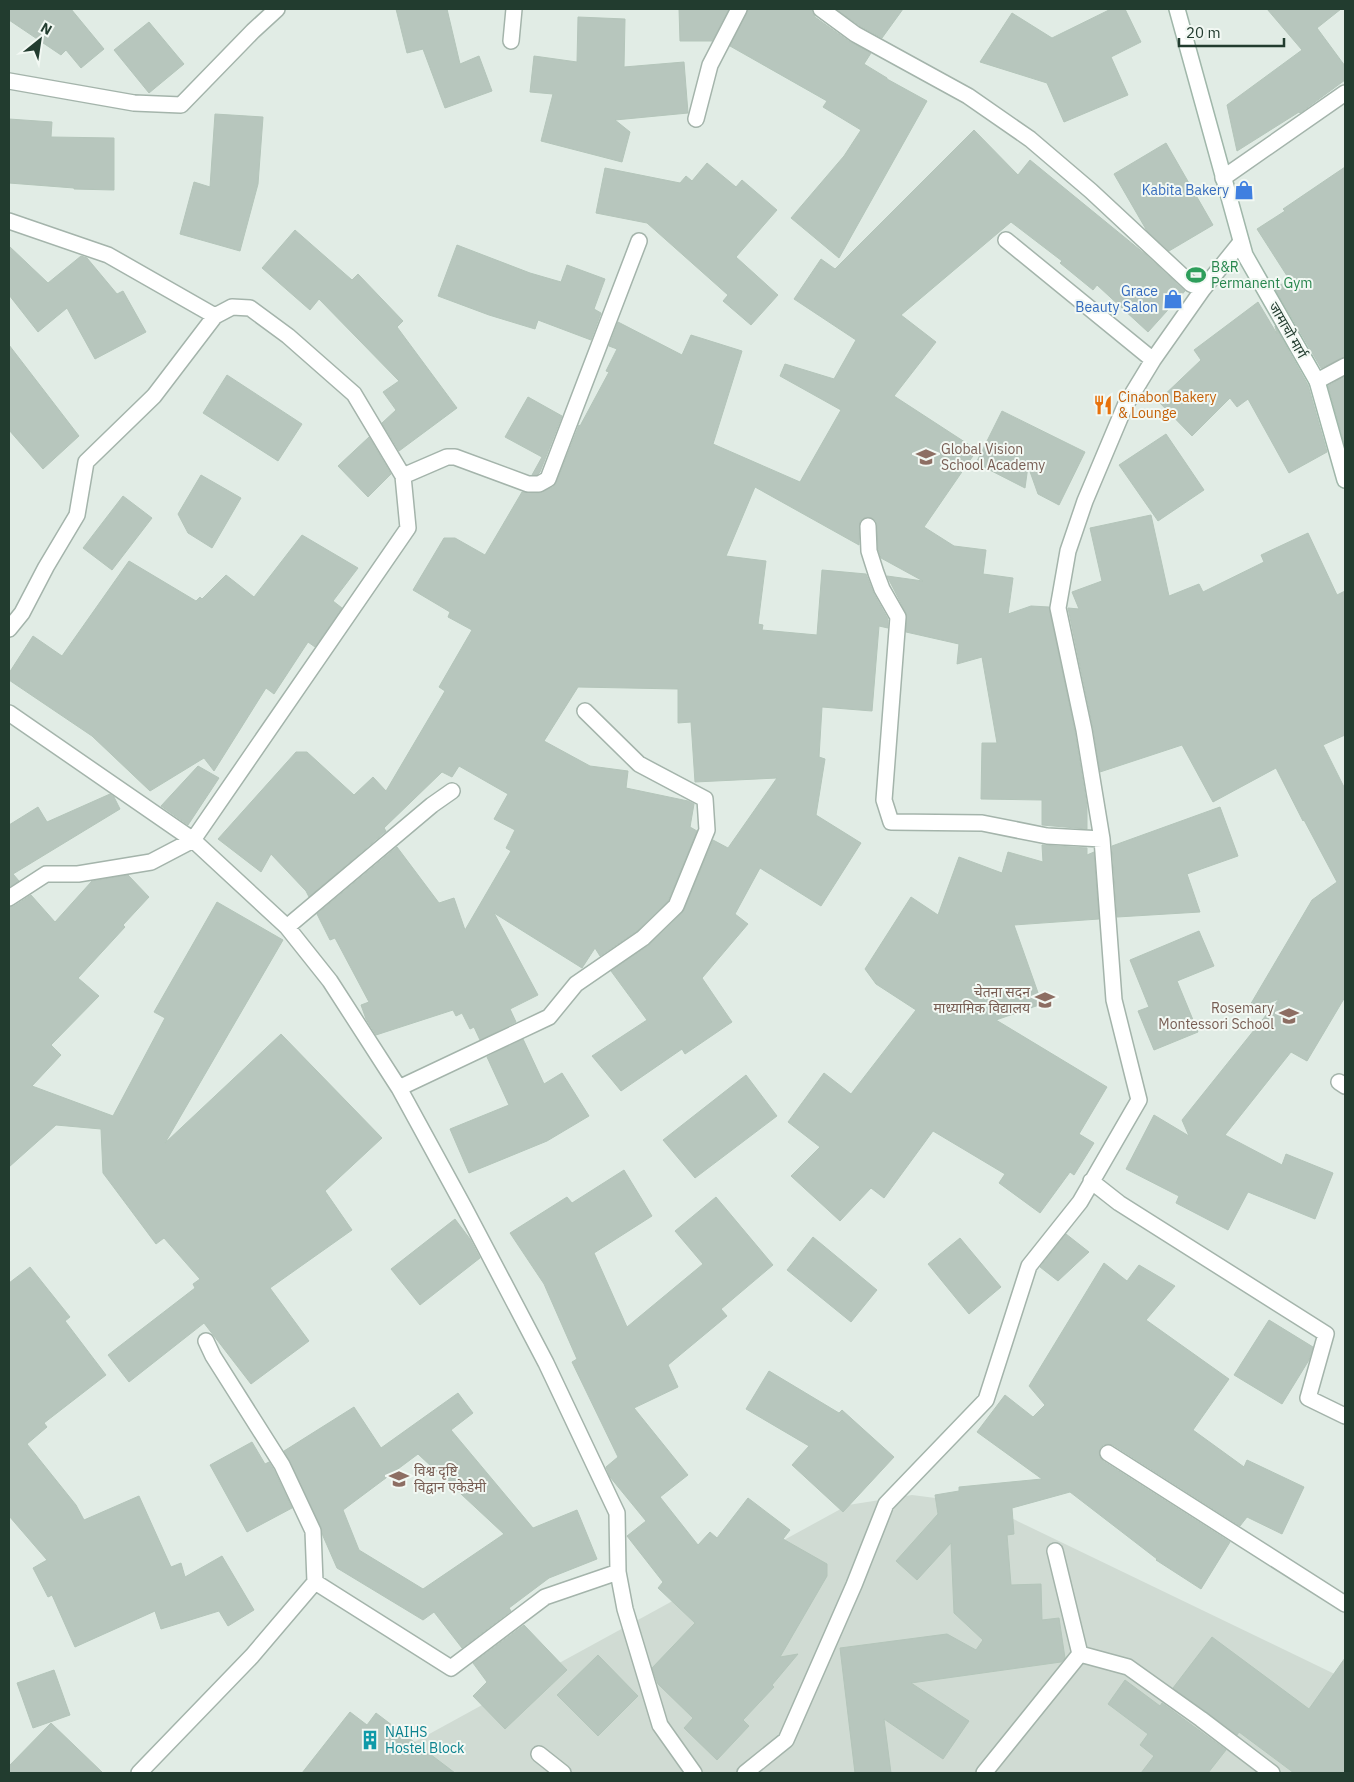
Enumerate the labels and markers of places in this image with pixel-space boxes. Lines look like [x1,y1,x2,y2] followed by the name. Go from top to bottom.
[1233,179,1255,201] shop icon: Kabita Bakery
[1142,181,1229,199] place label: Kabita Bakery
[1211,258,1312,292] place label: B&R Permanent Gym
[1185,264,1207,286] sports icon: B&R Permanent Gym
[1075,282,1158,316] place label: Grace Beauty Salon
[1162,288,1184,310] shop icon: Grace Beauty Salon
[1118,388,1217,422] place label: Cinabon Bakery & Lounge
[1092,394,1114,416] restaurant icon: Cinabon Bakery & Lounge
[941,440,1045,474] place label: Global Vision School Academy
[915,446,937,468] school or university icon: Global Vision School Academy
[933,983,1031,1017] place label: चेतना सदन माध्यामिक विद्यालय
[1034,989,1056,1011] school or university icon: चेतना सदन माध्यामिक विद्यालय
[1158,999,1274,1033] place label: Rosemary Montessori School
[1278,1005,1300,1027] school or university icon: Rosemary Montessori School
[414,1462,487,1496] place label: विश्व दृष्टि विद्वान एकेडेमी
[388,1468,410,1490] school or university icon: विश्व दृष्टि विद्वान एकेडेमी
[385,1723,465,1757] place label: NAIHS Hostel Block
[359,1729,381,1751] building icon: NAIHS Hostel Block

